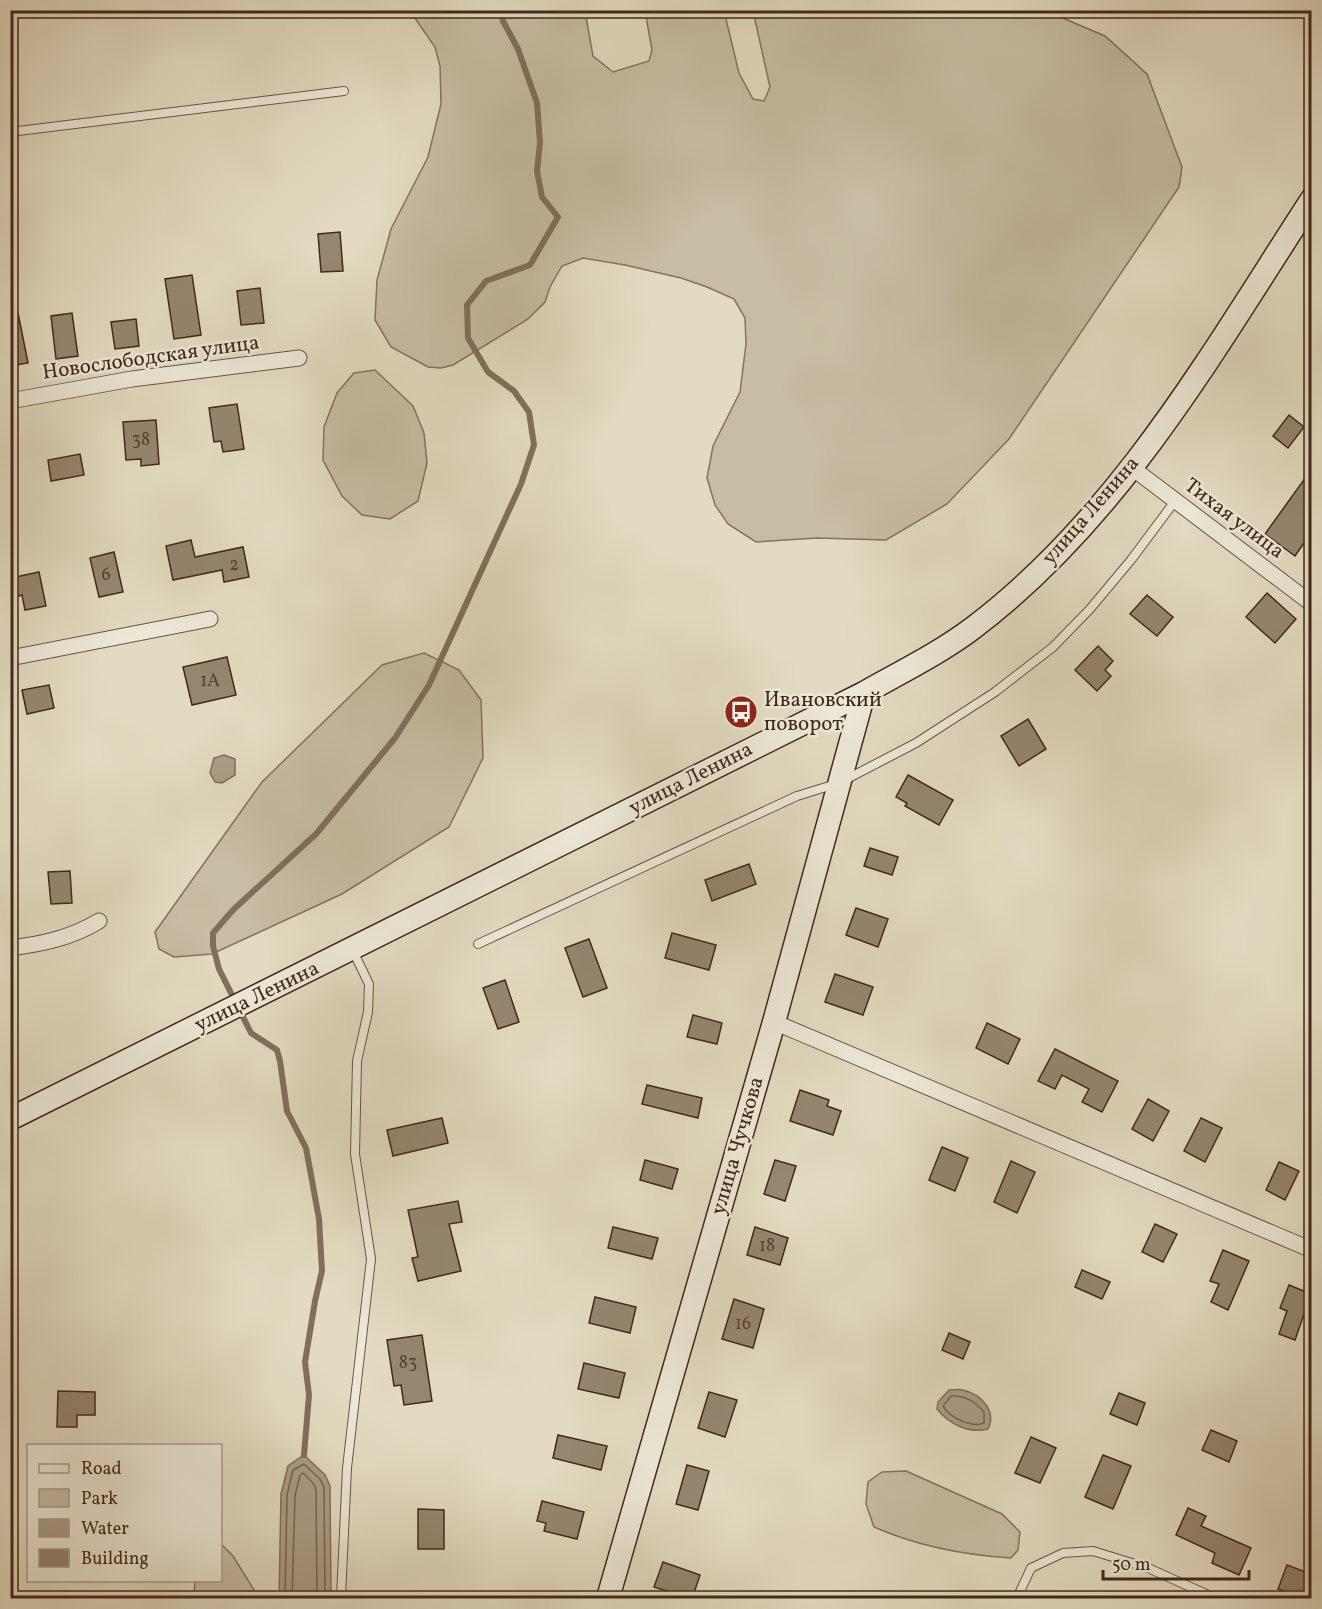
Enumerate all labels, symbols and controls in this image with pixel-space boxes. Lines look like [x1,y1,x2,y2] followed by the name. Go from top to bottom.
[41,328,261,388] street label: Новослободская улица
[132,428,150,453] house number: 38
[1036,450,1146,572] street label: улица Ленина
[1178,472,1290,566] street label: Тихая улица
[229,553,239,578] house number: 2
[101,563,111,588] house number: 6
[200,669,220,694] house number: 1А
[764,686,882,739] place label: Ивановский поворот
[723,694,759,730] bus stop icon: Ивановский поворот
[624,735,758,823] street label: улица Ленина
[190,954,324,1040] street label: улица Ленина
[704,1073,772,1219] street label: улица Чучкова
[759,1234,775,1259] house number: 18
[735,1312,751,1337] house number: 16
[399,1351,417,1376] house number: 83
[27,1444,222,1582] legend
[81,1457,122,1482] text: Road
[81,1487,118,1512] text: Park
[81,1517,129,1542] text: Water
[1103,1543,1248,1581] scale bar
[81,1547,149,1572] text: Building
[1112,1553,1151,1578] text: 50 m

